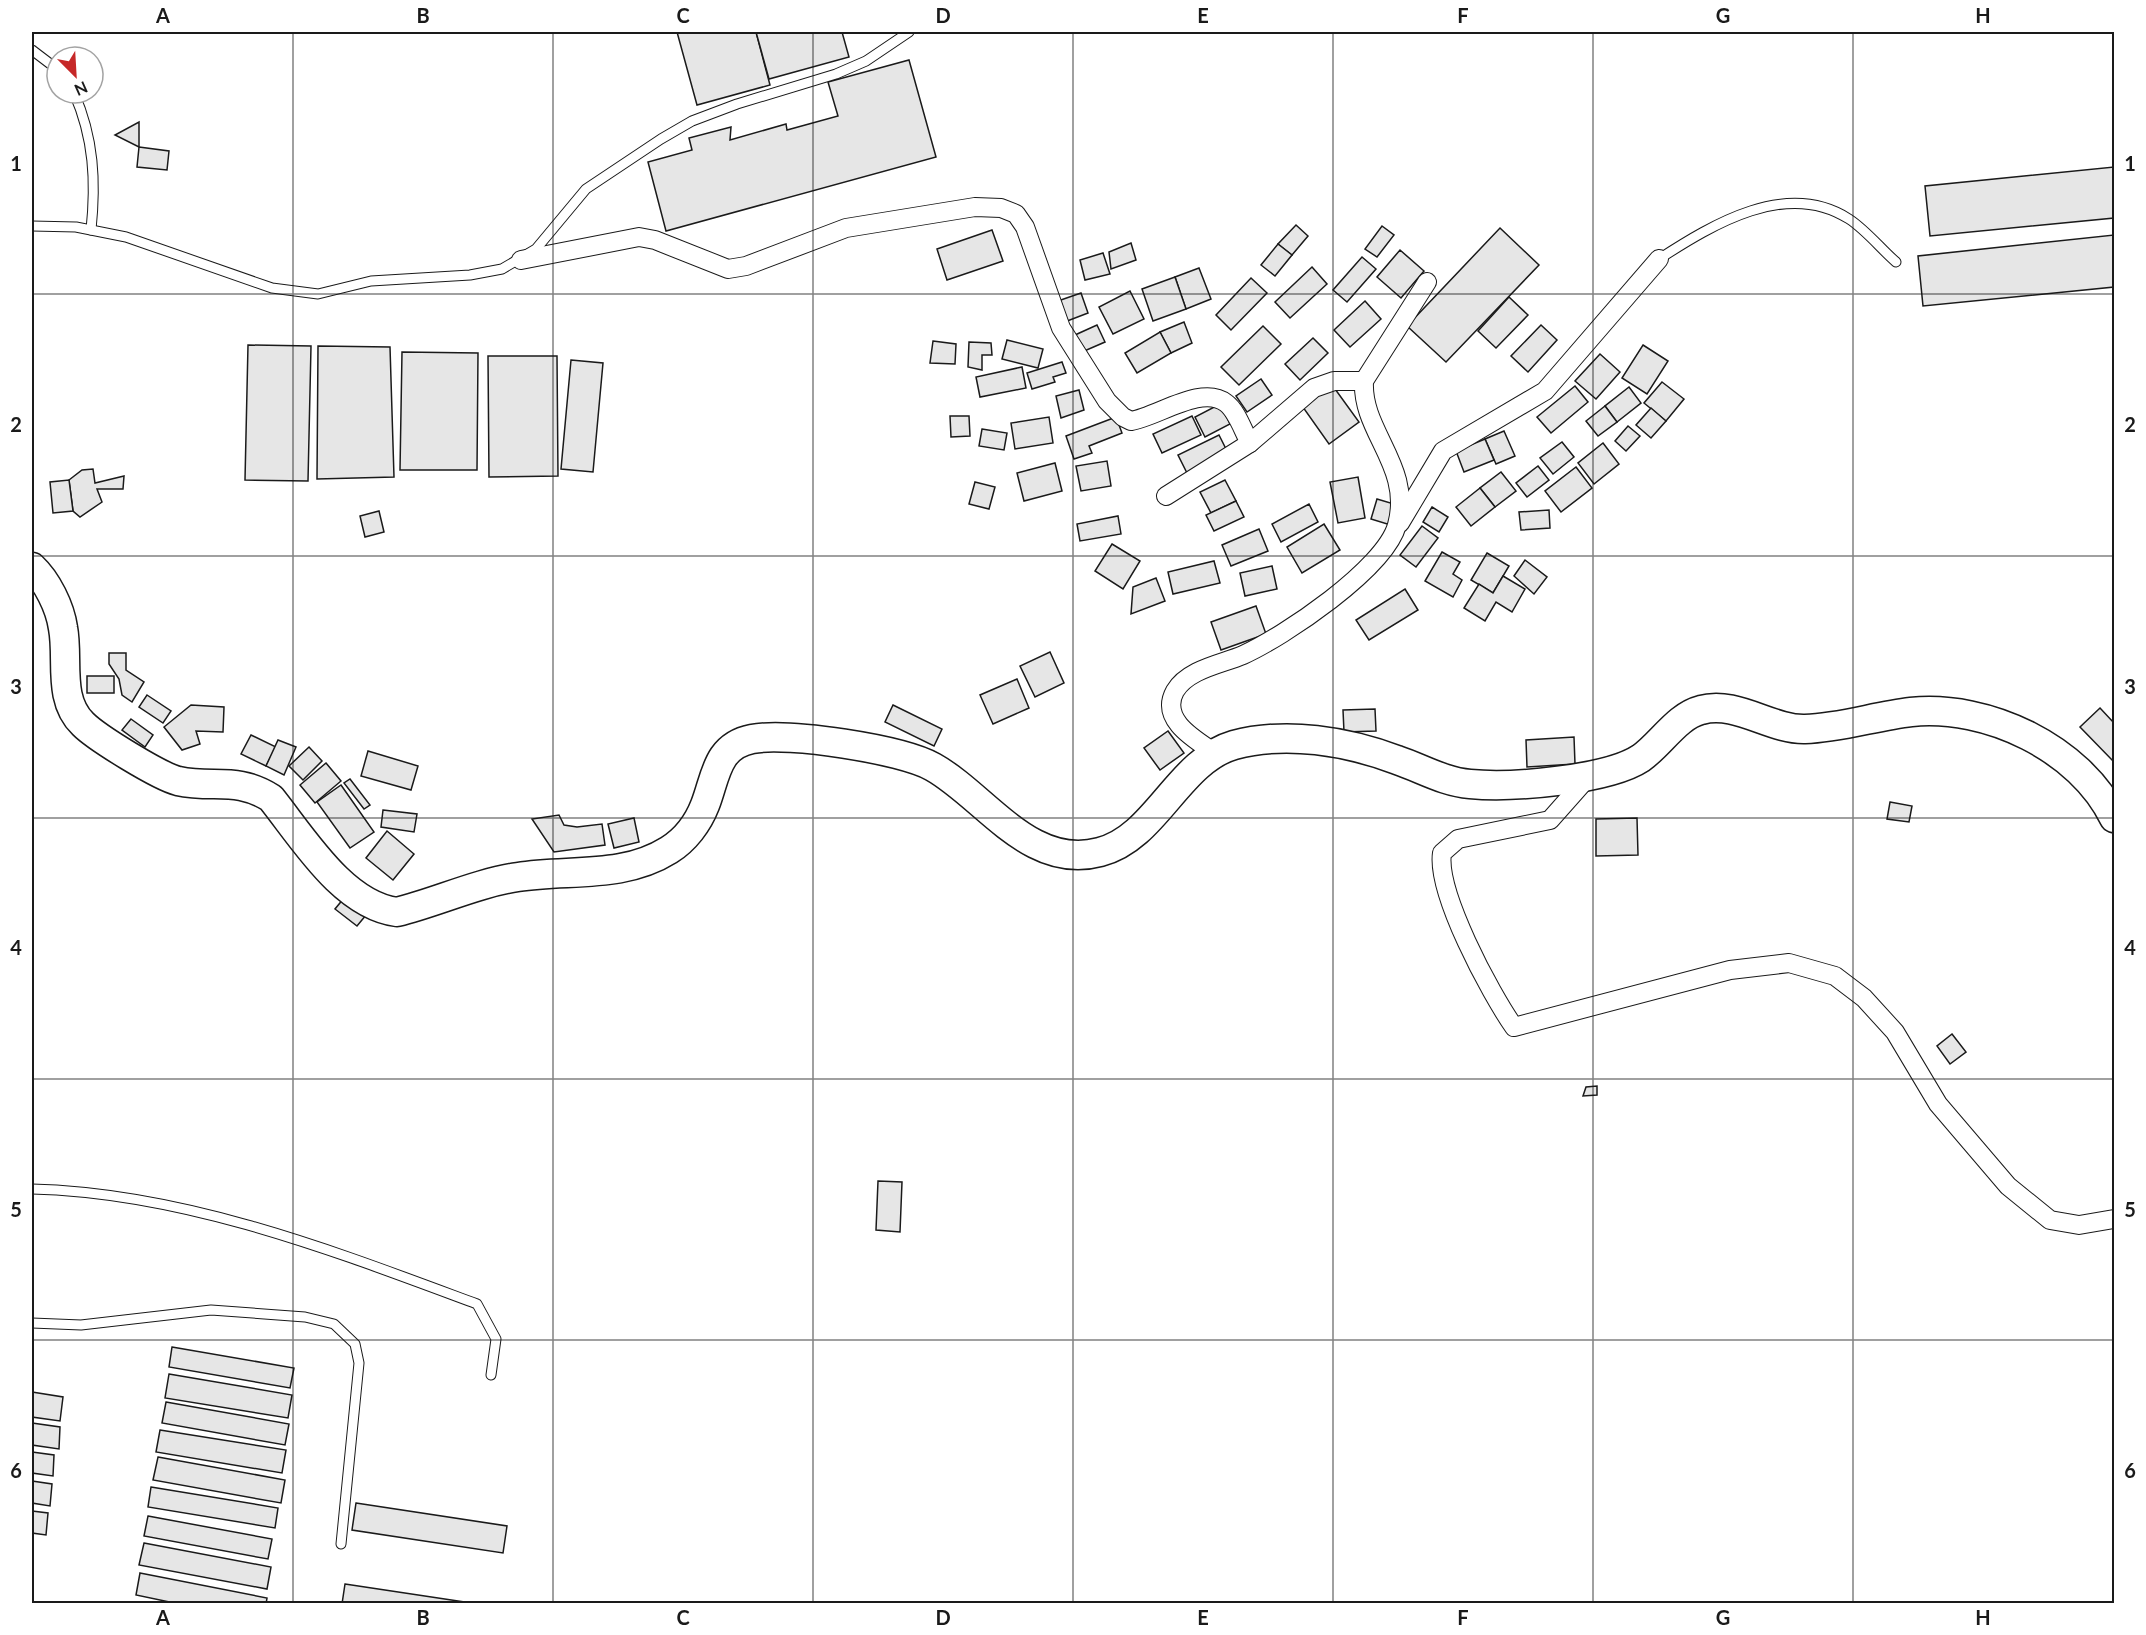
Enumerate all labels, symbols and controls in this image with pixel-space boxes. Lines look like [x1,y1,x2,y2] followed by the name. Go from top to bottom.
[155,3,170,27] text: A
[416,3,430,27] text: B
[676,3,690,27] text: C
[935,3,951,27] text: D
[1197,3,1209,27] text: E
[1457,3,1469,27] text: F
[1716,3,1730,27] text: G
[1975,3,1991,27] text: H
[45,45,105,105] north arrow
[72,78,91,100] text: N
[10,151,22,175] text: 1
[2124,151,2136,175] text: 1
[10,412,22,436] text: 2
[2124,412,2136,436] text: 2
[10,674,22,698] text: 3
[2124,674,2136,698] text: 3
[10,935,22,959] text: 4
[2124,935,2136,959] text: 4
[10,1197,22,1221] text: 5
[2124,1197,2136,1221] text: 5
[10,1458,22,1482] text: 6
[2124,1458,2136,1482] text: 6
[155,1605,170,1629] text: A
[416,1605,430,1629] text: B
[676,1605,690,1629] text: C
[935,1605,951,1629] text: D
[1197,1605,1209,1629] text: E
[1457,1605,1469,1629] text: F
[1716,1605,1730,1629] text: G
[1975,1605,1991,1629] text: H

